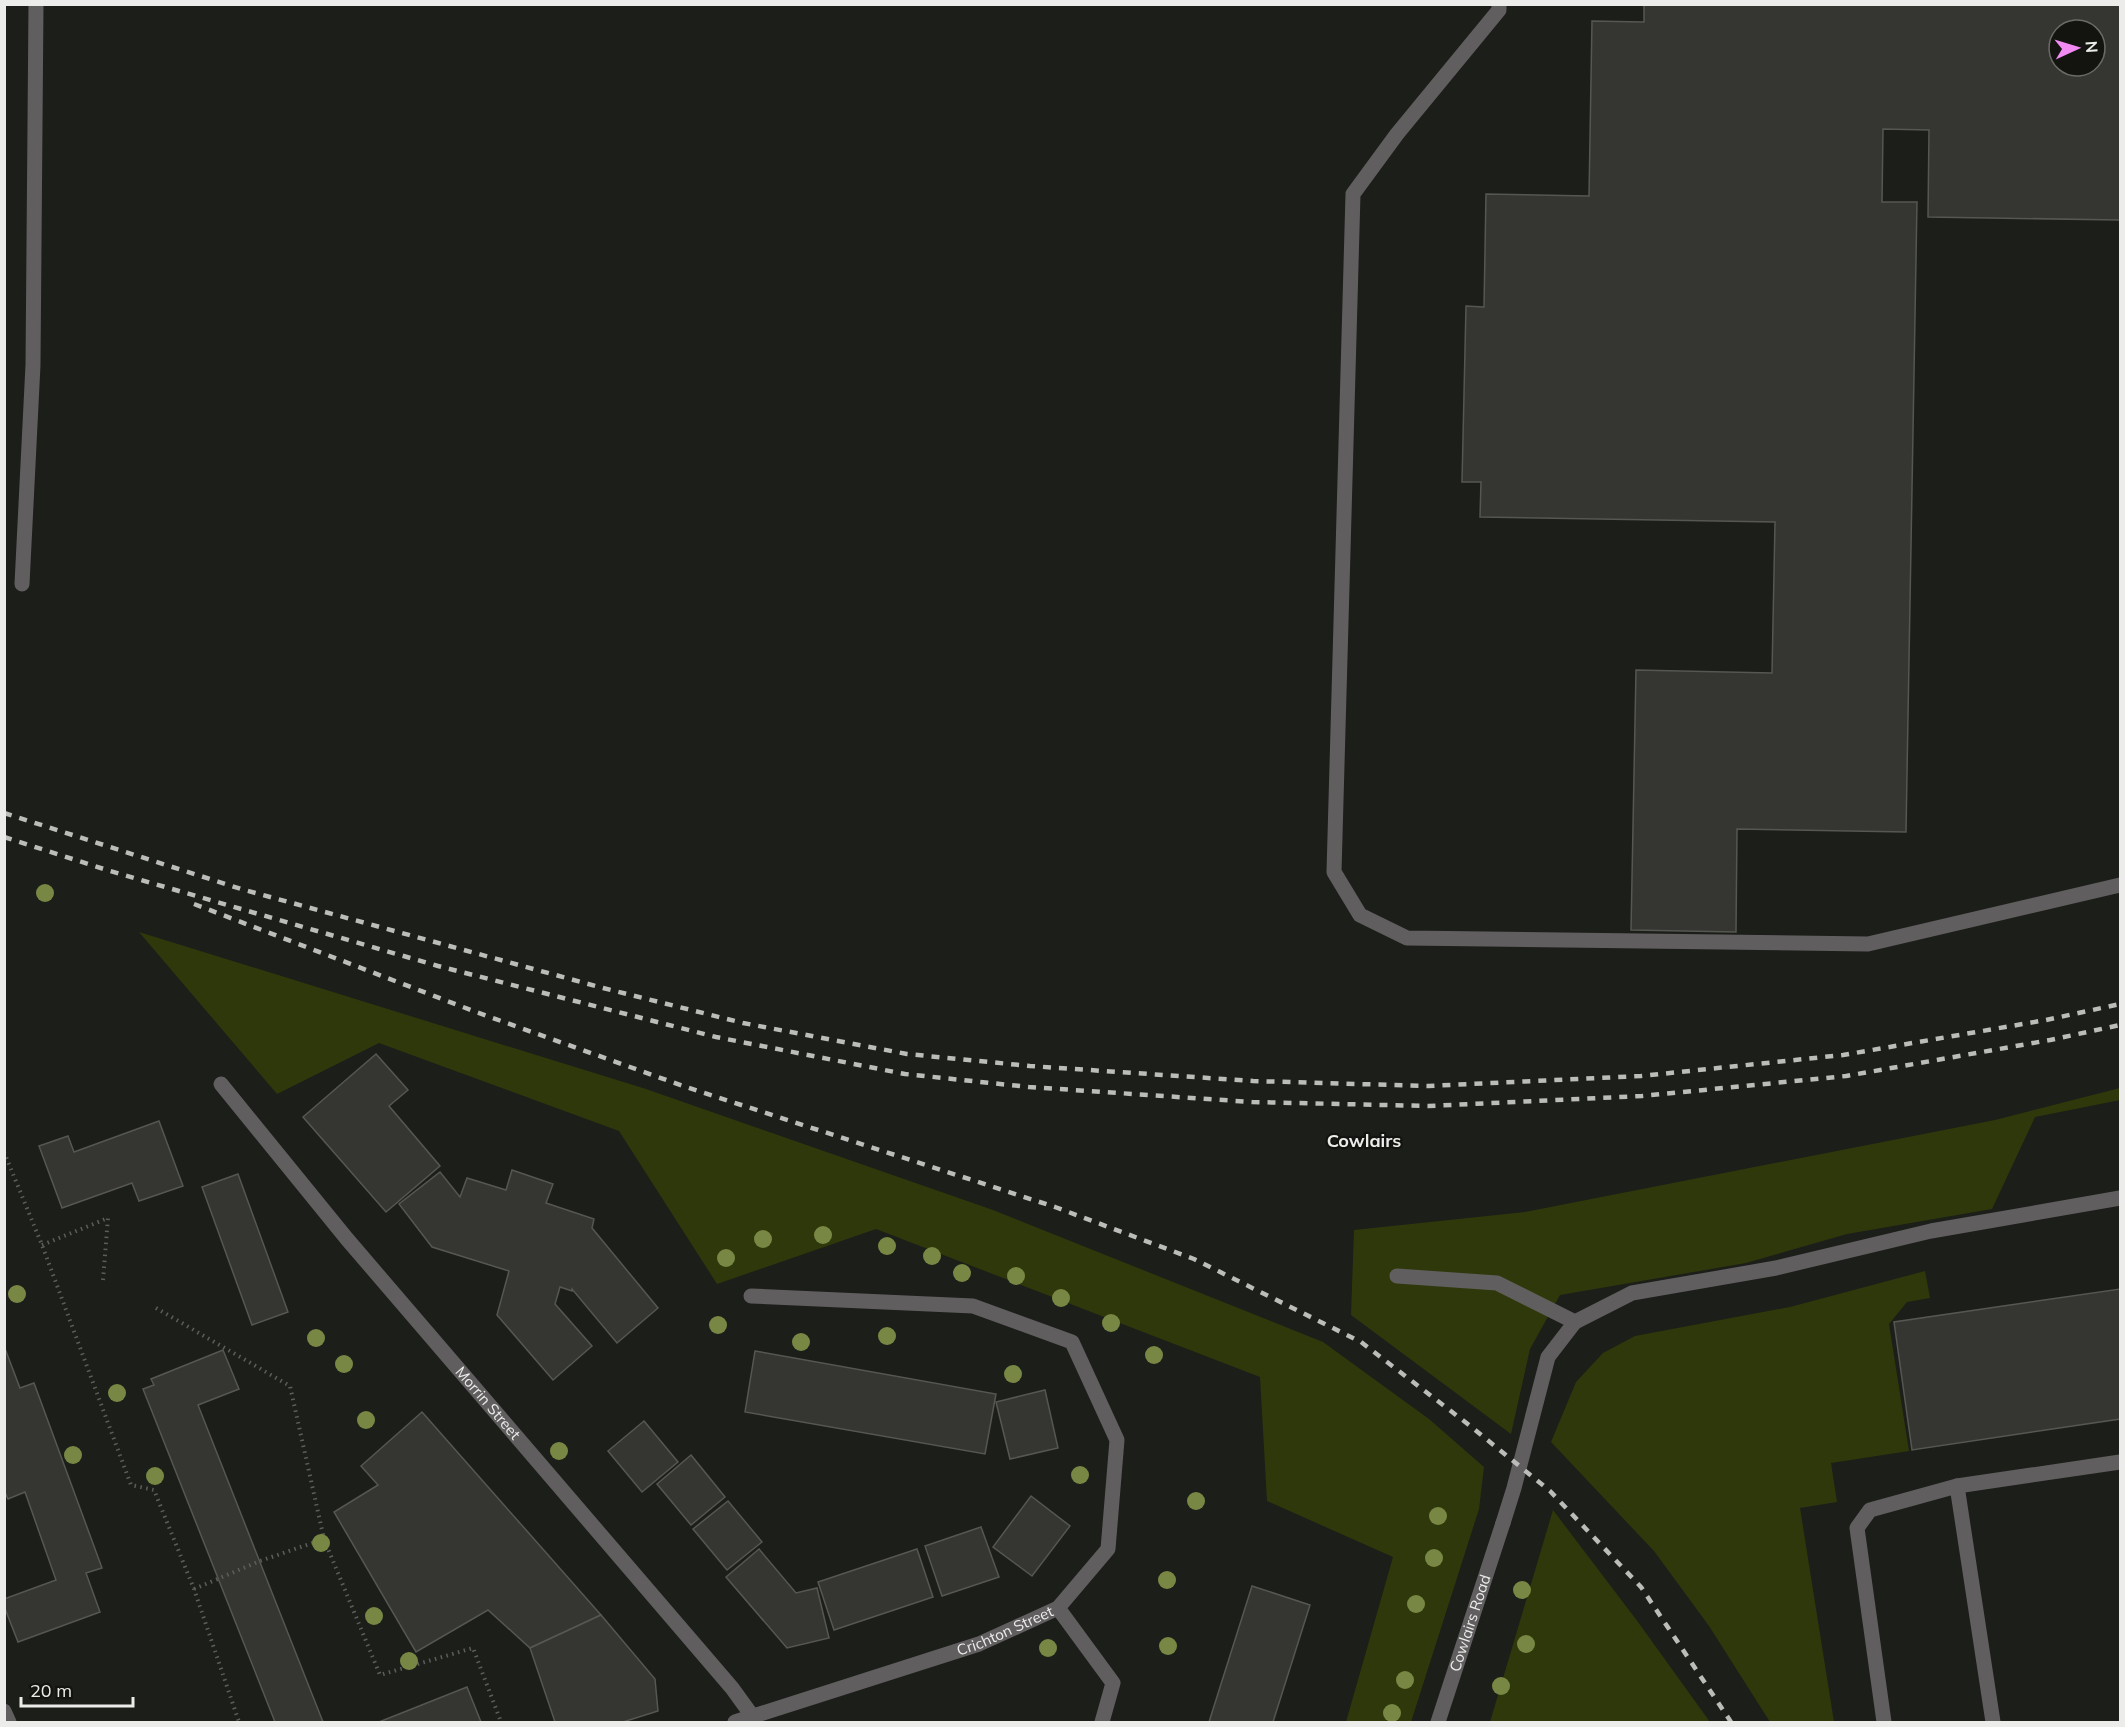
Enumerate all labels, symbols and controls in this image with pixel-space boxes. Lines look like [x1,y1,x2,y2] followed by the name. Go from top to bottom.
[2047,18,2107,78] north arrow
[2082,40,2102,54] text: N
[1327,1129,1401,1152] district label: Cowlairs
[452,1362,525,1443] street label: Morrin Street
[1445,1572,1495,1674] street label: Cowlairs Road
[954,1601,1056,1660] street label: Crichton Street
[21,1670,134,1708] scale bar
[30,1679,72,1702] text: 20 m

